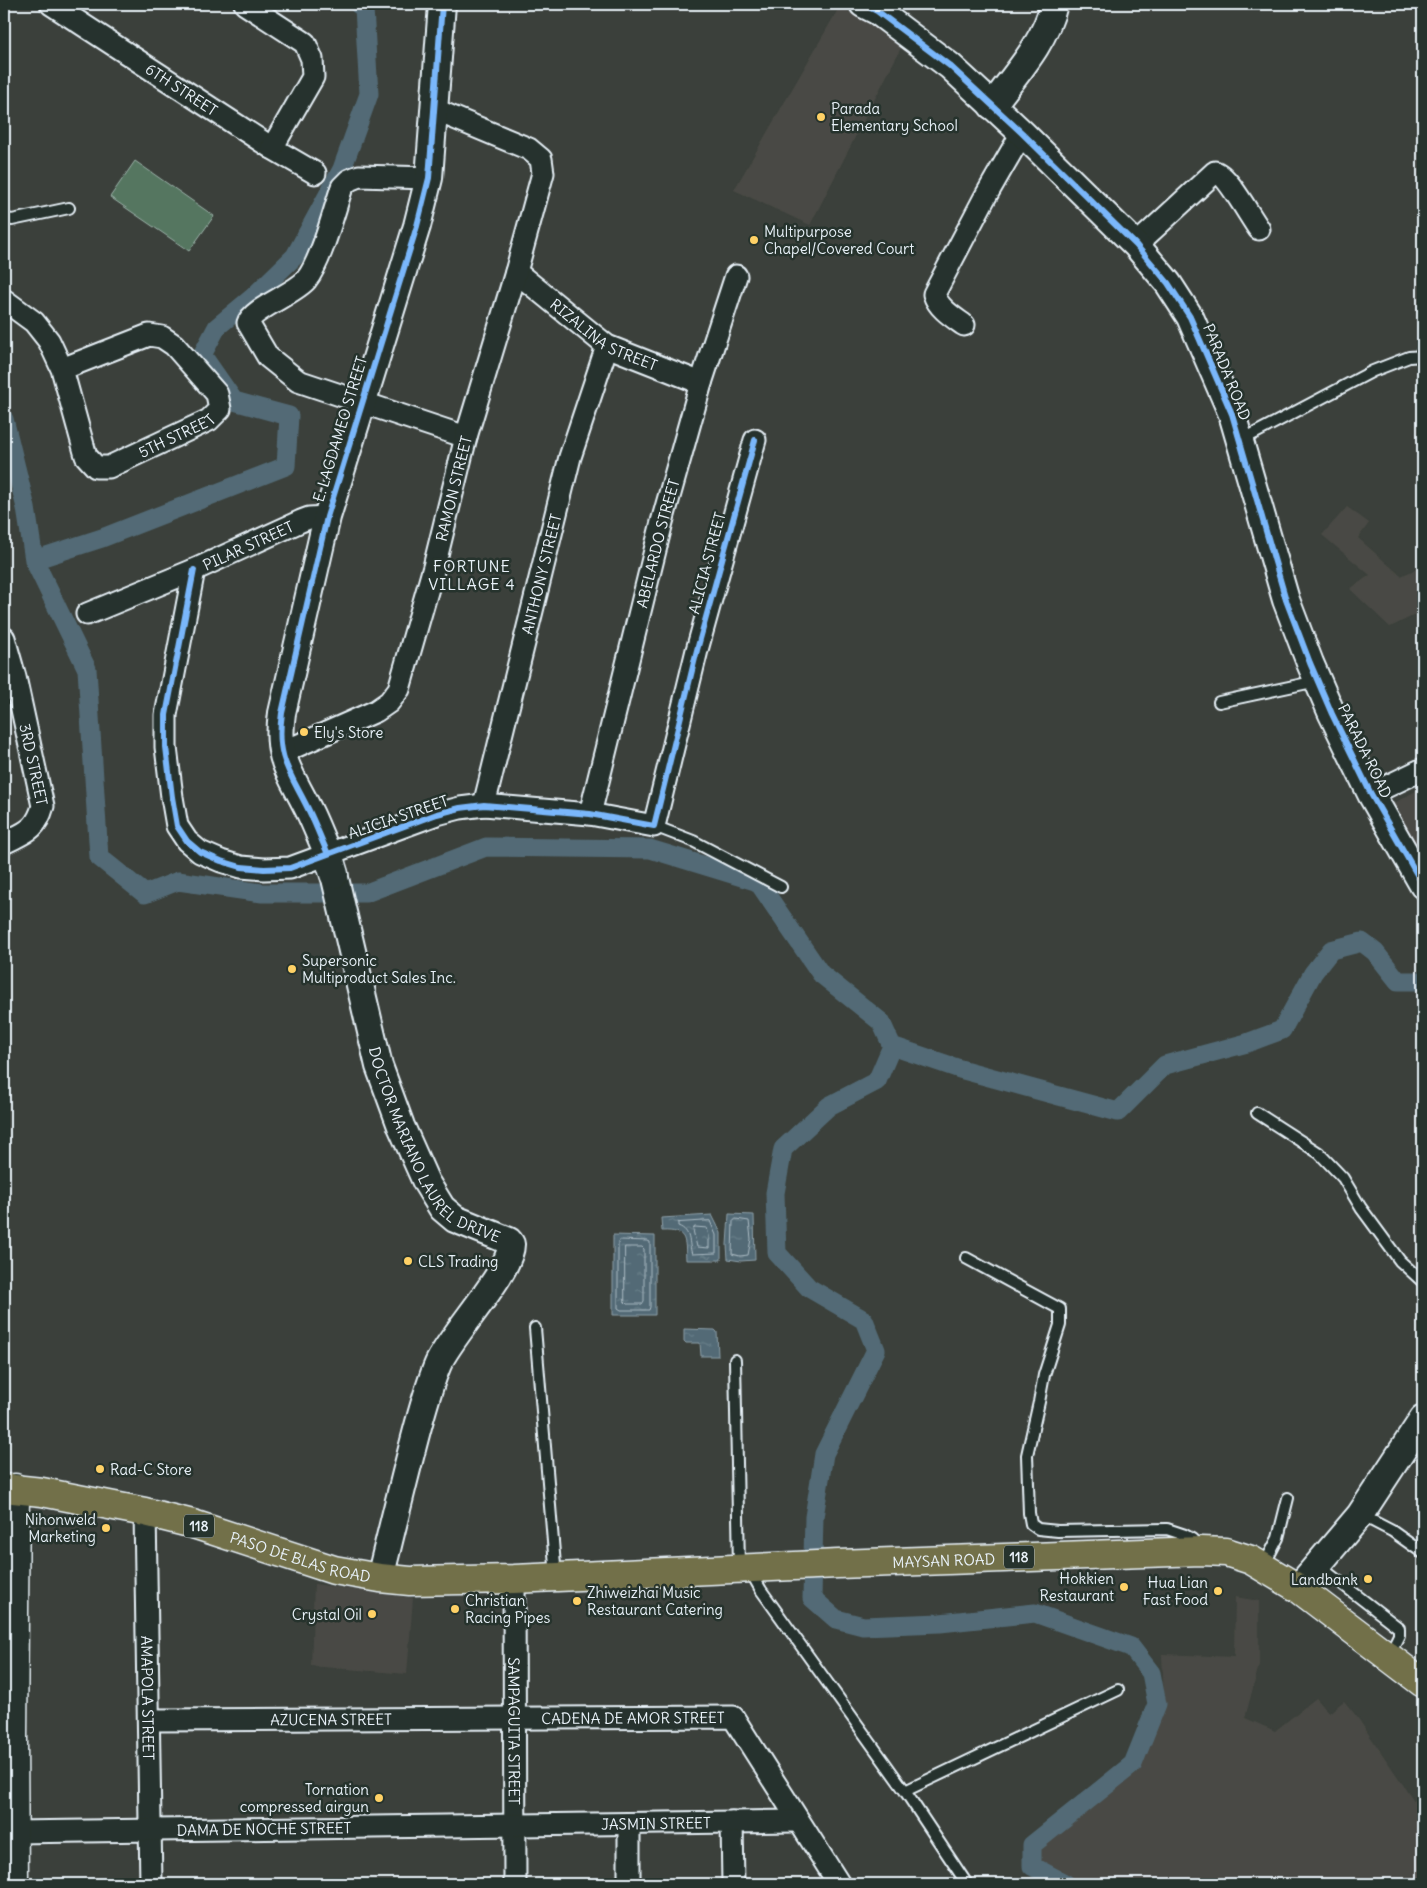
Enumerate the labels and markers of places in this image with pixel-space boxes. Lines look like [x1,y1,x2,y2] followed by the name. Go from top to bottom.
[831,99,958,135] place label: Parada Elementary School
[815,111,827,123] marker: Parada Elementary School
[764,222,914,258] place label: Multipurpose Chapel/Covered Court
[748,234,760,246] marker: Multipurpose Chapel/Covered Court
[314,723,383,742] place label: Ely's Store
[298,726,310,738] marker: Ely's Store
[302,951,456,987] place label: Supersonic Multiproduct Sales Inc.
[286,963,298,975] marker: Supersonic Multiproduct Sales Inc.
[418,1252,498,1271] place label: CLS Trading
[402,1255,414,1267] marker: CLS Trading
[110,1460,192,1479] place label: Rad-C Store
[94,1463,106,1475] marker: Rad-C Store
[25,1510,96,1546] place label: Nihonweld Marketing
[100,1522,112,1534] marker: Nihonweld Marketing
[1039,1569,1114,1605] place label: Hokkien Restaurant
[1291,1570,1358,1589] place label: Landbank
[1143,1573,1208,1609] place label: Hua Lian Fast Food
[1362,1573,1374,1585] marker: Landbank
[1118,1581,1130,1593] marker: Hokkien Restaurant
[587,1583,723,1619] place label: Zhiweizhai Music Restaurant Catering
[1212,1585,1224,1597] marker: Hua Lian Fast Food
[465,1591,551,1627] place label: Christian Racing Pipes
[571,1595,583,1607] marker: Zhiweizhai Music Restaurant Catering
[449,1603,461,1615] marker: Christian Racing Pipes
[292,1605,362,1624] place label: Crystal Oil
[366,1608,378,1620] marker: Crystal Oil
[240,1780,369,1816] place label: Tornation compressed airgun
[373,1792,385,1804] marker: Tornation compressed airgun

